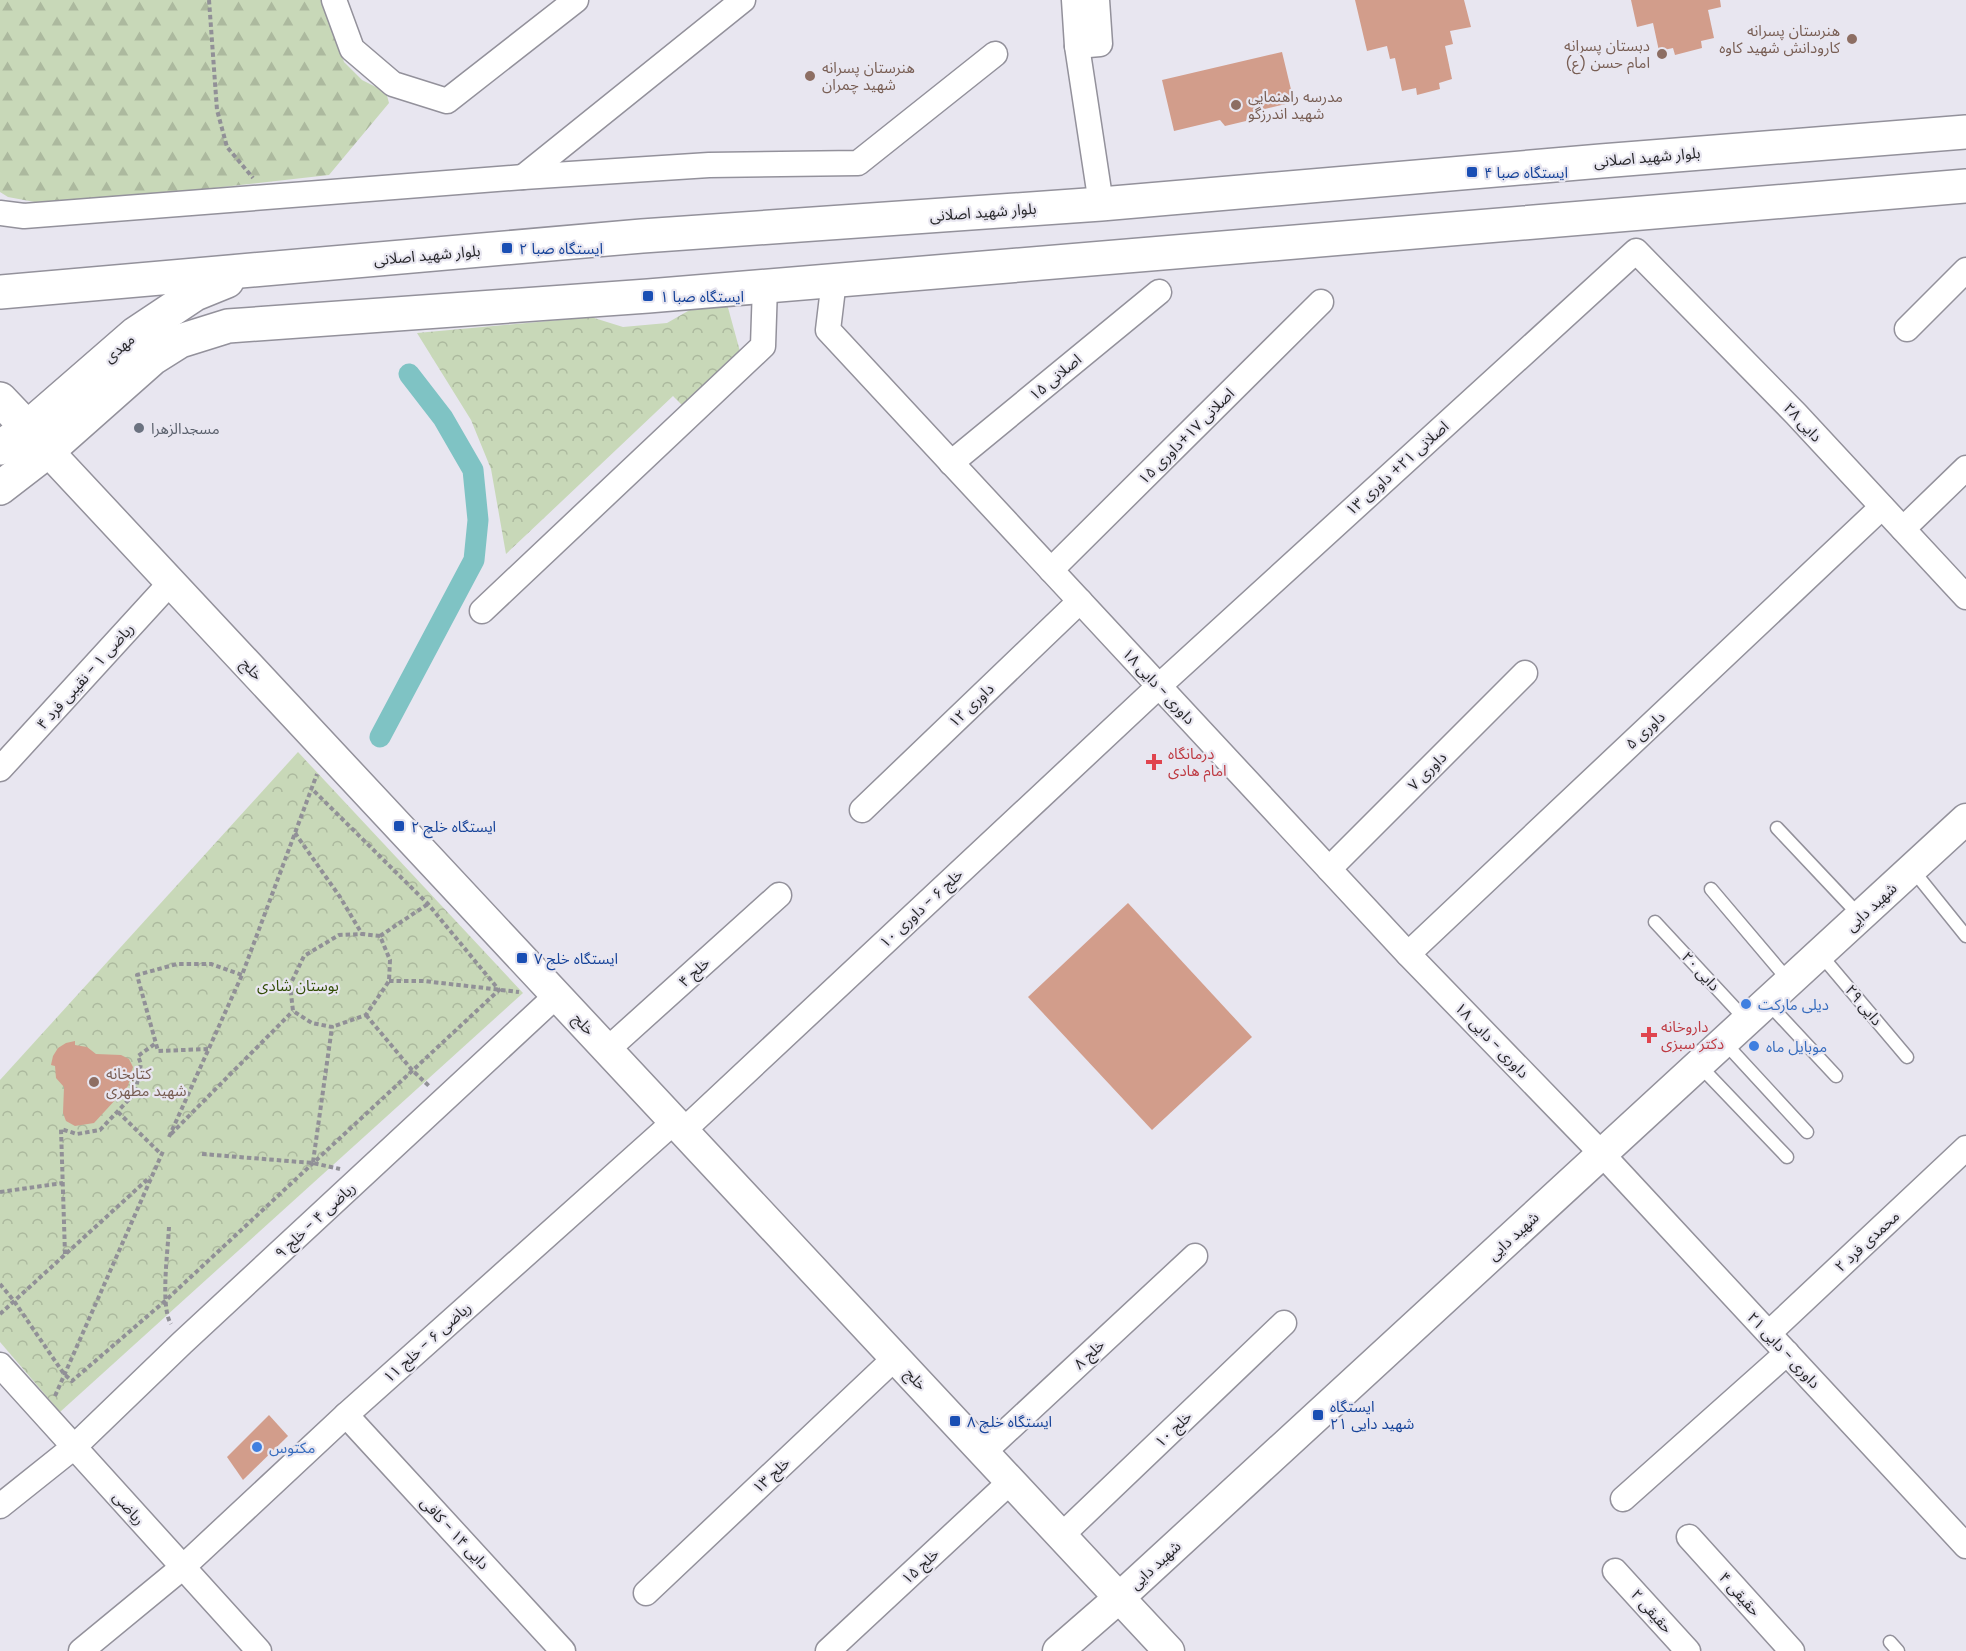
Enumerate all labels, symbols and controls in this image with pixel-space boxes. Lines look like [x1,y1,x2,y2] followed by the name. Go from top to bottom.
[1719,20,1841,58] place label: هنرستان پسرانه کارودانش شهید کاوه
[1845,32,1859,46] marker: هنرستان پسرانه کارودانش شهید کاوه
[1564,35,1650,75] place label: دبستان پسرانه امام حسن (ع)
[1655,47,1669,61] marker: دبستان پسرانه امام حسن (ع)
[822,57,915,95] place label: هنرستان پسرانه شهید چمران
[803,69,817,83] marker: هنرستان پسرانه شهید چمران
[1248,86,1343,124] place label: مدرسه راهنمایی شهید اندرزگو
[1229,98,1243,112] marker: مدرسه راهنمایی شهید اندرزگو
[1593,142,1701,172] street label: بلوار شهید اصلانی
[1484,162,1568,183] place label: ایستگاه صبا ۴
[1465,165,1479,179] marker: ایستگاه صبا ۴
[929,198,1037,226] street label: بلوار شهید اصلانی
[519,238,603,259] place label: ایستگاه صبا ۲
[373,240,481,270] street label: بلوار شهید اصلانی
[500,241,514,255] marker: ایستگاه صبا ۲
[660,286,744,307] place label: ایستگاه صبا ۱
[641,289,655,303] marker: ایستگاه صبا ۱
[99,329,139,367] street label: مهدی
[1024,349,1086,405] street label: اصلانی ۱۵
[1133,383,1239,489] street label: اصلانی ۱۷+داوری ۱۵
[1779,397,1827,447] street label: دایی ۲۸
[1341,416,1453,520] street label: اصلانی ۲۱+ داوری ۱۳
[151,418,220,439] place label: مسجدالزهرا
[132,421,146,435] marker: مسجدالزهرا
[32,618,138,734] street label: ریاضی ۱ - نقیبی فرد ۴
[1118,643,1200,729] street label: داوری - دایی ۱۸
[235,653,268,686] street label: خلج
[944,678,998,732] street label: داوری ۱۲
[1621,706,1669,754] street label: داوری ۵
[1168,743,1227,782] place label: درمانگاه امام هادی
[1403,747,1451,795] street label: داوری ۷
[1145,753,1163,771] marker: درمانگاه امام هادی
[411,816,496,839] place label: ایستگاه خلچ ۲
[392,819,406,833] marker: ایستگاه خلچ ۲
[875,864,969,954] street label: خلج ۶ - داوری ۱۰
[1841,878,1901,936] street label: شهید دایی
[1677,946,1725,996] street label: دایی ۲۰
[534,948,618,971] place label: ایستگاه خلج ۷
[515,951,529,965] marker: ایستگاه خلج ۷
[674,952,716,993] street label: خلج ۴
[257,975,339,996] park label: بوستان شادی
[1841,980,1887,1030] street label: دایی ۲۹
[1758,994,1829,1015] place label: دیلی مارکت
[1450,997,1534,1083] street label: داوری - دایی ۱۸
[1739,997,1753,1011] marker: دیلی مارکت
[567,1008,600,1041] street label: خلج
[1661,1016,1724,1054] place label: داروخانه دکتر سبزی
[1642,1028,1656,1042] marker: داروخانه دکتر سبزی
[1766,1036,1827,1057] place label: موبایل ماه
[1747,1039,1761,1053] marker: موبایل ماه
[106,1063,187,1101] place label: کتابخانه شهید مطهری
[87,1075,101,1089] marker: کتابخانه شهید مطهری
[270,1177,361,1264] street label: ریاضی ۴ - خلج ۹
[1830,1206,1904,1276] street label: محمدی فرد ۲
[1483,1207,1543,1265] street label: شهید دایی
[378,1297,477,1389] street label: ریاضی ۶ - خلج ۱۱
[1743,1307,1825,1393] street label: داوری - دایی ۲۱
[1069,1334,1111,1375] street label: خلج ۸
[899,1363,932,1396] street label: خلج
[1330,1396,1415,1434] place label: ایستگاه شهید دایی ۲۱
[1150,1406,1198,1453] street label: خلج ۱۰
[1311,1408,1325,1422] marker: ایستگاه شهید دایی ۲۱
[967,1411,1052,1434] place label: ایستگاه خلچ ۸
[948,1414,962,1428] marker: ایستگاه خلچ ۸
[269,1437,315,1458] place label: مکتوس
[250,1440,264,1454] marker: مکتوس
[748,1452,796,1499] street label: خلج ۱۳
[108,1487,150,1529] street label: ریاضی
[416,1492,494,1574] street label: دایی ۱۴ - کافی
[1125,1536,1185,1594] street label: شهید دایی
[897,1543,945,1590] street label: خلج ۱۵
[1714,1567,1766,1621] street label: حقیقی ۴
[1626,1584,1678,1638] street label: حقیقی ۲

